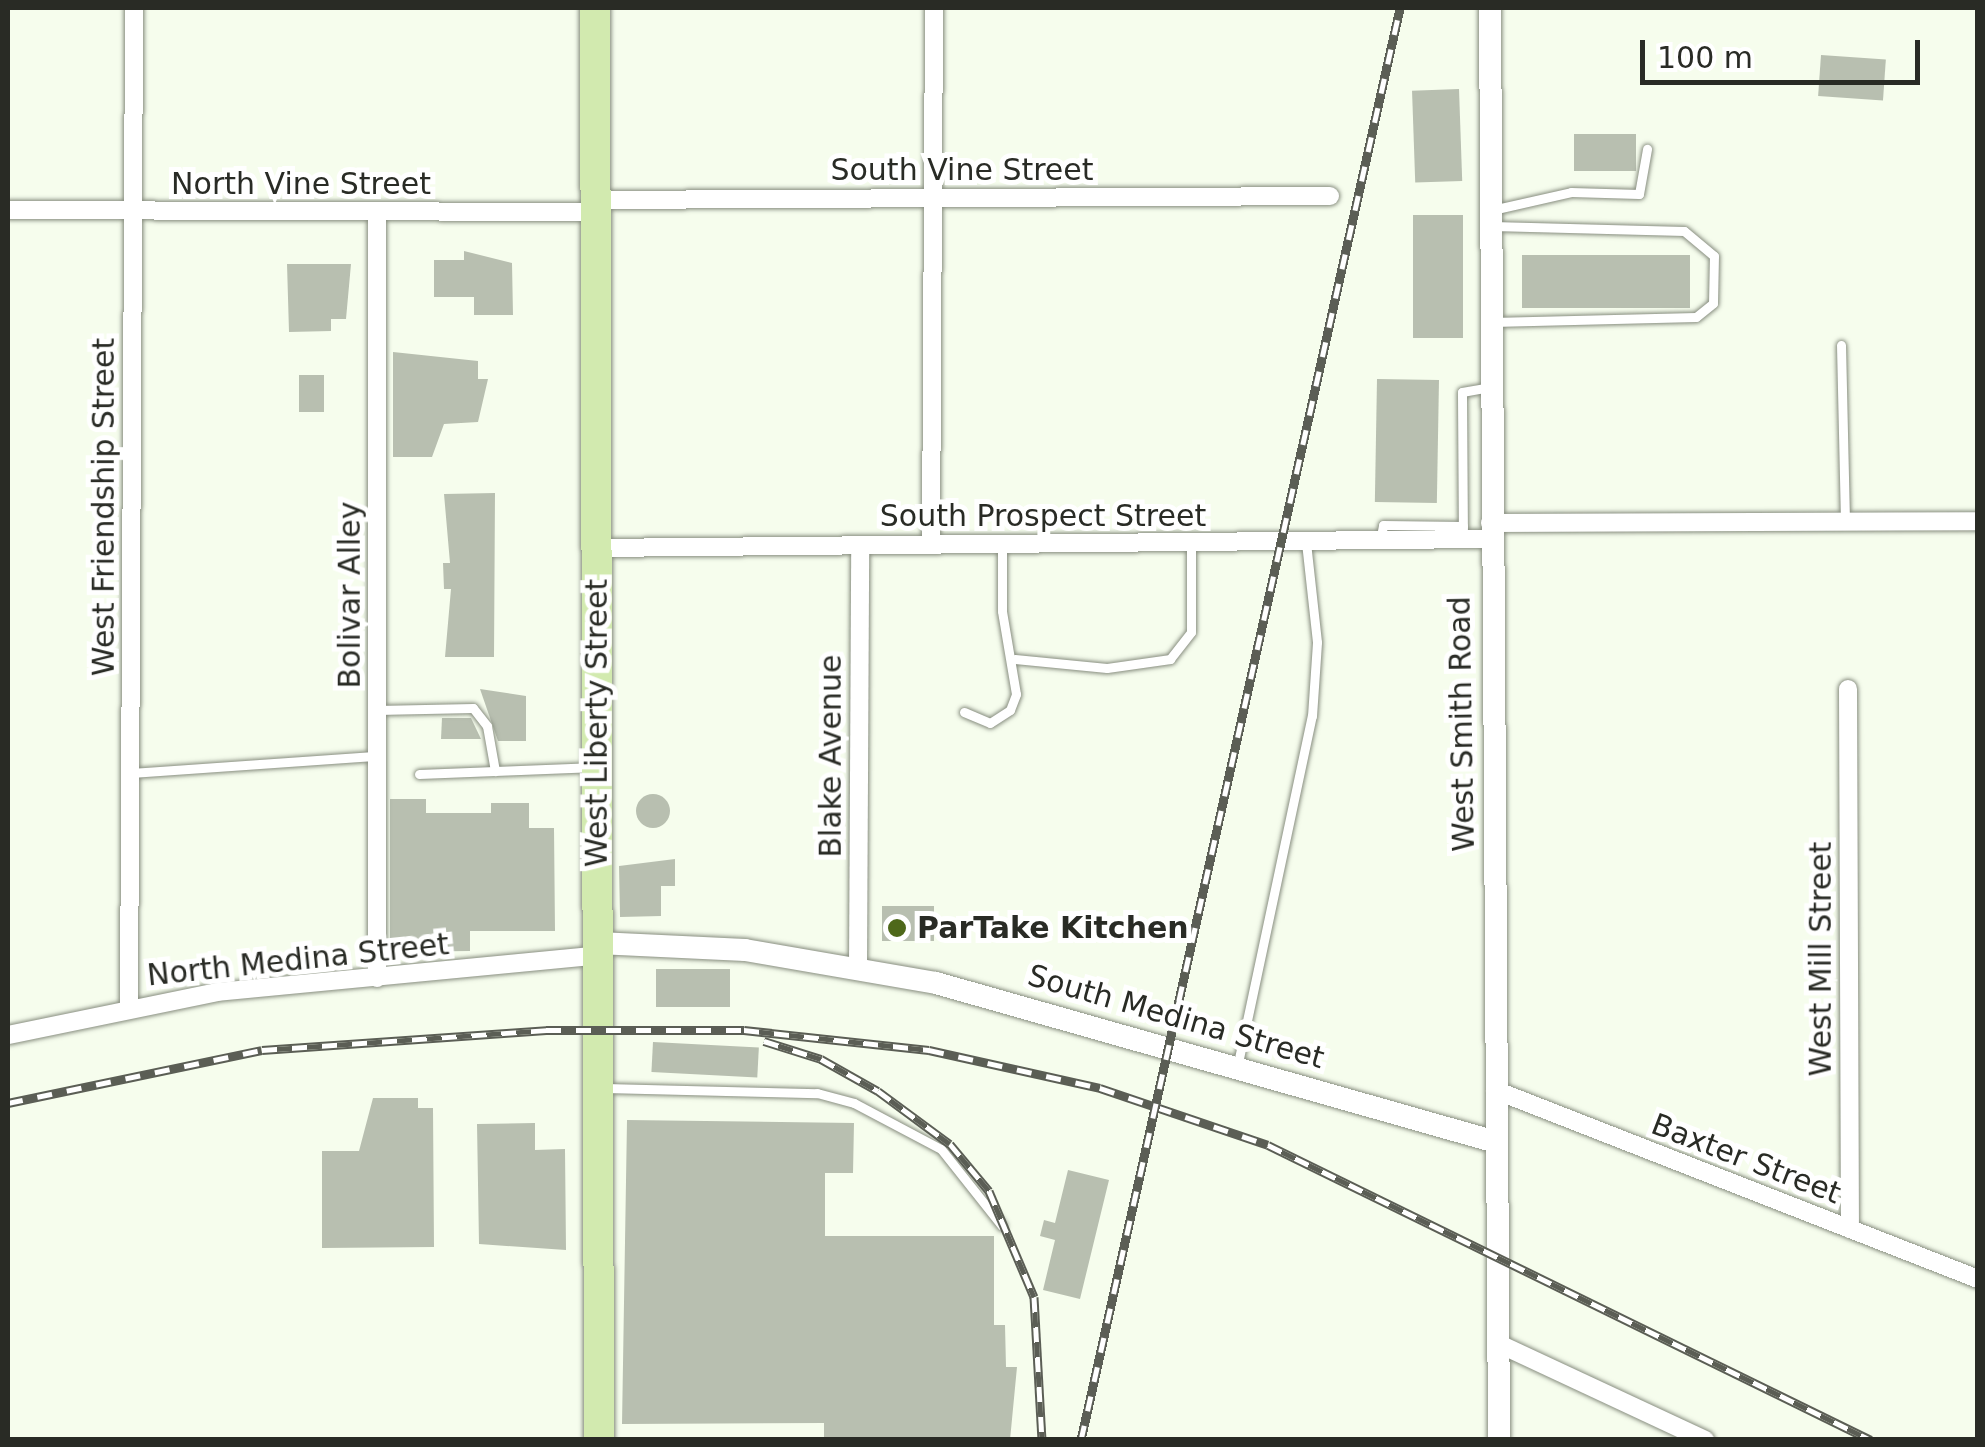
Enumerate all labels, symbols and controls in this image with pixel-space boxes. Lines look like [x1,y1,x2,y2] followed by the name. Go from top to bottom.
[1645,20,1925,82] scale bar
[1657,40,1753,75] text: 100 m
[830,152,1094,188] street label: South Vine Street
[171,166,431,202] street label: North Vine Street
[86,338,122,676] street label: West Friendship Street
[880,498,1206,534] street label: South Prospect Street
[332,501,368,689] street label: Bolivar Alley
[579,579,615,867] street label: West Liberty Street
[1442,596,1482,852] street label: West Smith Road
[813,654,849,858] street label: Blake Avenue
[1803,842,1839,1076] street label: West Mill Street
[917,910,1189,946] place label: ParTake Kitchen
[886,917,908,939] marker: ParTake Kitchen
[145,926,451,994] street label: North Medina Street
[1024,957,1328,1077] street label: South Medina Street
[1646,1106,1846,1212] street label: Baxter Street

